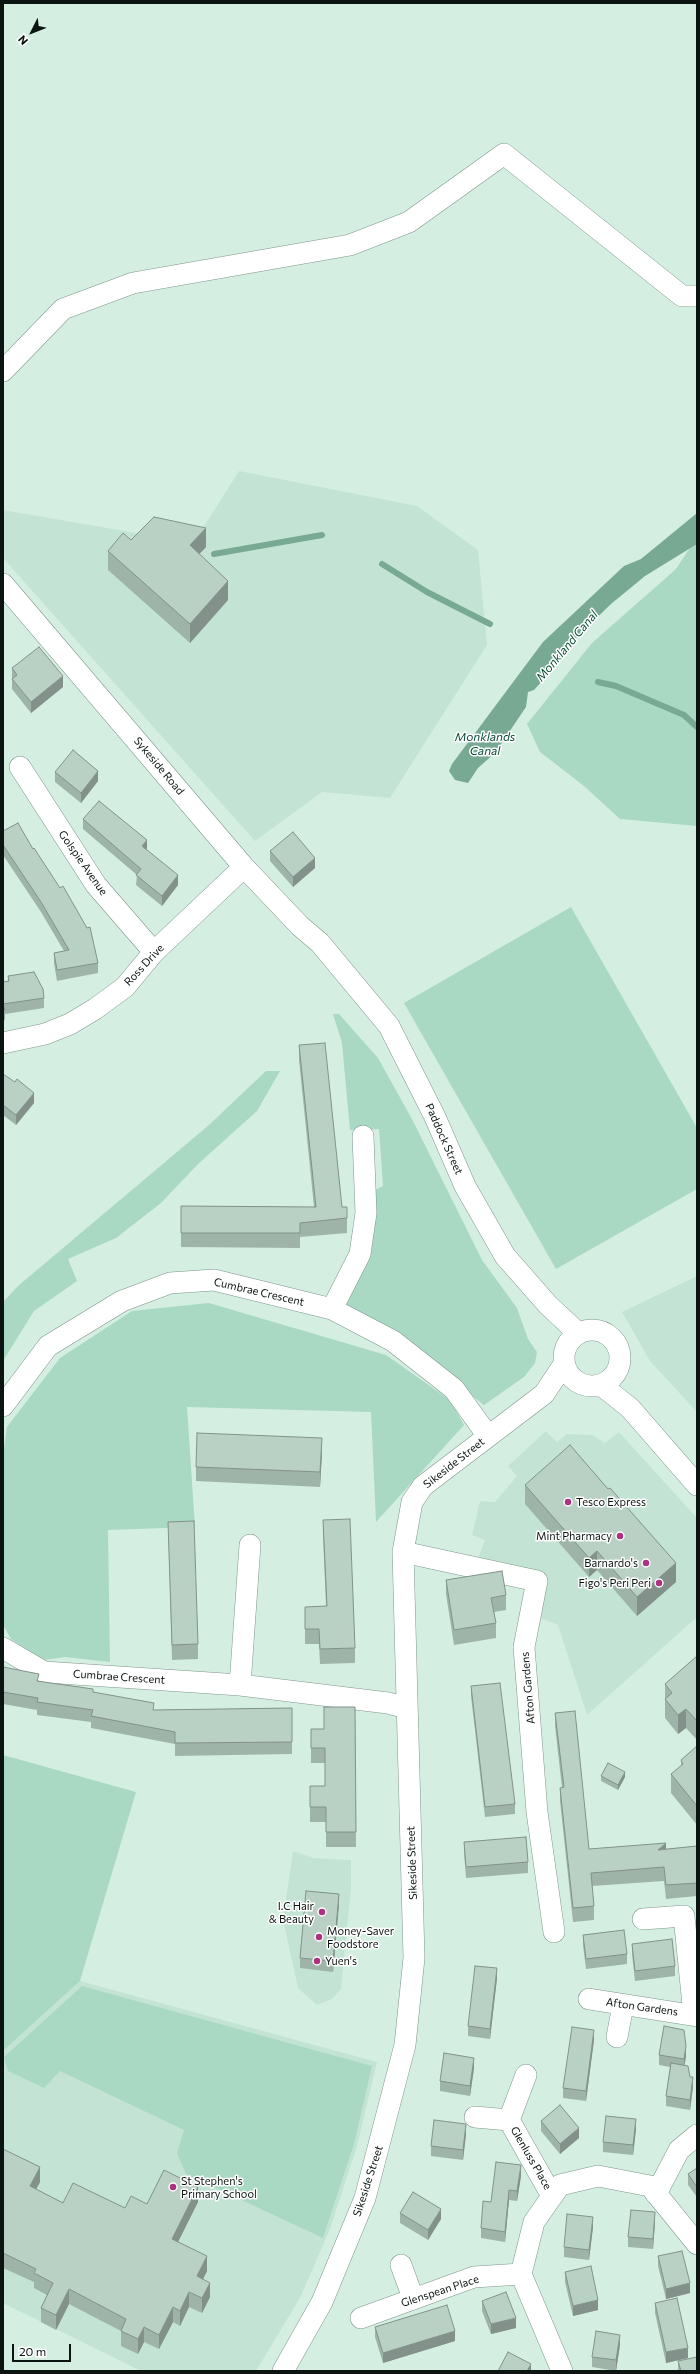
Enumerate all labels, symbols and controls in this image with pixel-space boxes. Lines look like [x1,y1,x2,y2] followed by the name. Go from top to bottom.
[12,12,52,52] north arrow
[15,33,30,48] text: N
[533,608,601,684] water label: Monkland Canal
[455,730,515,758] water label: Monklands Canal
[131,734,187,798] street label: Sykeside Road
[56,828,110,898] street label: Golspie Avenue
[121,941,167,989] street label: Ross Drive
[422,1101,466,1177] street label: Paddock Street
[213,1275,305,1309] street label: Cumbrae Crescent
[421,1435,487,1491] street label: Sikeside Street
[576,1495,646,1509] place label: Tesco Express
[563,1497,573,1507] marker: Tesco Express
[536,1529,612,1543] place label: Mint Pharmacy
[615,1531,625,1541] marker: Mint Pharmacy
[584,1556,638,1570] place label: Barnardo's
[641,1558,651,1568] marker: Barnardo's
[579,1576,651,1590] place label: Figo's Peri Peri
[654,1578,664,1588] marker: Figo's Peri Peri
[518,1651,538,1725] street label: Afton Gardens
[72,1667,166,1687] street label: Cumbrae Crescent
[404,1826,420,1900] street label: Sikeside Street
[269,1899,314,1925] place label: I.C Hair & Beauty
[317,1907,327,1917] marker: I.C Hair & Beauty
[327,1924,394,1950] place label: Money-Saver Foodstore
[314,1932,324,1942] marker: Money-Saver Foodstore
[325,1954,357,1968] place label: Yuen's
[312,1956,322,1966] marker: Yuen's
[605,1995,679,2019] street label: Afton Gardens
[508,2124,554,2192] street label: Glenluss Place
[350,2144,386,2218] street label: Sikeside Street
[181,2174,257,2200] place label: St Stephen's Primary School
[168,2182,178,2192] marker: St Stephen's Primary School
[399,2272,481,2310] street label: Glenspean Place
[14,2336,73,2362] scale bar
[19,2344,46,2358] text: 20 m

